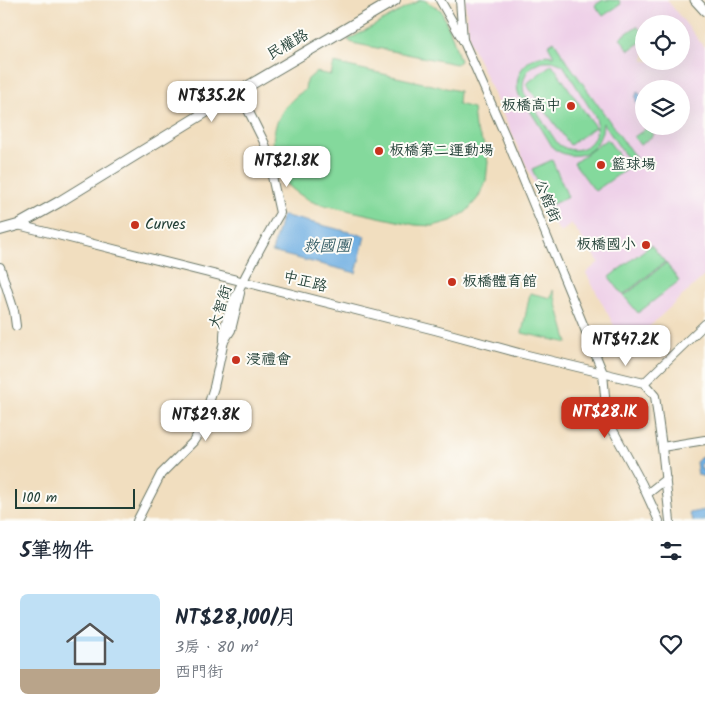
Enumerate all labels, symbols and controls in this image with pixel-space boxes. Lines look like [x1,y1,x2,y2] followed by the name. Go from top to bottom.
[635,15,690,135] map controls
[635,15,690,70] button: locate
[263,23,313,67] street label: 民權路
[160,80,264,123] pin: NT$35.2K
[635,80,690,135] button: layers
[178,84,246,109] text: NT$35.2K
[501,94,561,118] place label: 板橋高中
[565,100,577,112] marker: 板橋高中
[389,139,494,163] place label: 板橋第二運動場
[373,145,385,157] marker: 板橋第二運動場
[235,146,339,188] pin: NT$21.8K
[254,149,320,174] text: NT$21.8K
[611,153,656,177] place label: 籃球場
[595,159,607,171] marker: 籃球場
[527,176,567,226] street label: 公館街
[145,213,186,237] place label: Curves
[129,219,141,231] marker: Curves
[576,233,636,257] place label: 板橋國小
[303,234,353,259] water label: 救國團
[640,239,652,251] marker: 板橋國小
[280,265,330,299] street label: 中正路
[462,270,537,294] place label: 板橋體育館
[446,276,458,288] marker: 板橋體育館
[203,282,239,332] street label: 大智街
[574,324,678,367] pin: NT$47.2K
[592,328,660,353] text: NT$47.2K
[246,348,291,372] place label: 浸禮會
[230,354,242,366] marker: 浸禮會
[553,396,657,439] pin: NT$28.1K
[154,400,258,442] pin: NT$29.8K
[572,400,638,425] text: NT$28.1K
[172,403,240,428] text: NT$29.8K
[15,486,135,509] scale bar
[22,487,57,509] text: 100 m
[20,535,94,568] text: 5筆物件
[657,537,685,565] icon: filters
[175,602,297,635] text: NT$28,100/月
[60,614,120,674] icon: home
[657,630,685,658] icon: heart
[175,635,258,660] text: 3房 · 80 m²
[175,660,223,685] text: 西門街

